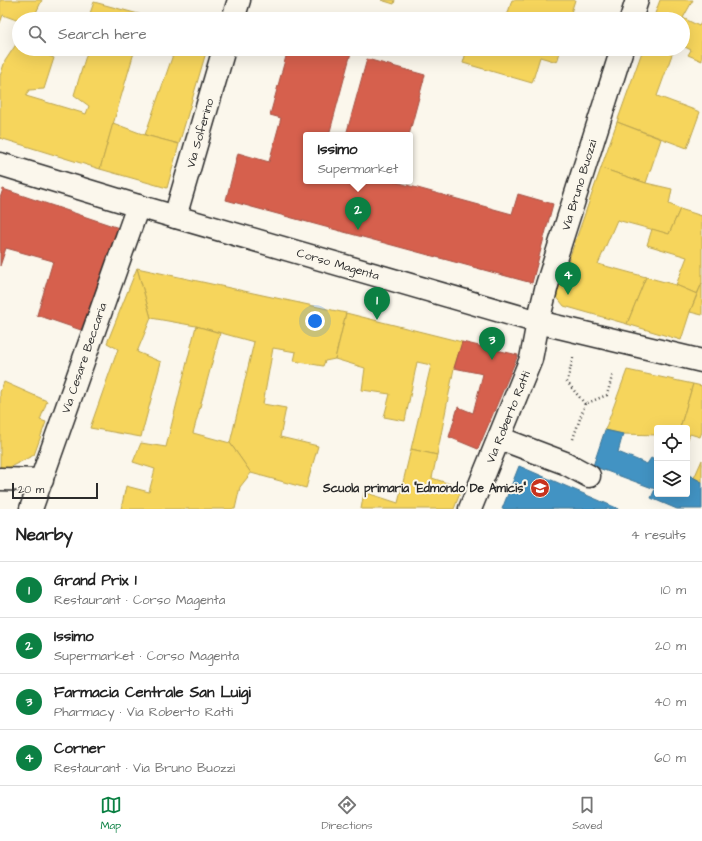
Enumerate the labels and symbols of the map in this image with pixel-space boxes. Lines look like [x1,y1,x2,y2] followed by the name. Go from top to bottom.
[182,96,219,170] street label: Via Solferino
[558,137,601,233] street label: Via Bruno Buozzi
[345,197,371,230] pin: 2
[294,245,381,285] street label: Corso Magenta
[555,262,581,295] pin: 4
[364,287,390,320] pin: 1
[58,300,111,416] street label: Via Cesare Beccaria
[305,311,325,331] your location
[479,327,505,360] pin: 3
[482,368,535,466] street label: Via Roberto Ratti
[529,477,551,499] school or university icon: Scuola primaria "Edmondo De Amicis"
[322,480,526,498] place label: Scuola primaria "Edmondo De Amicis"
[12,481,98,500] scale bar

